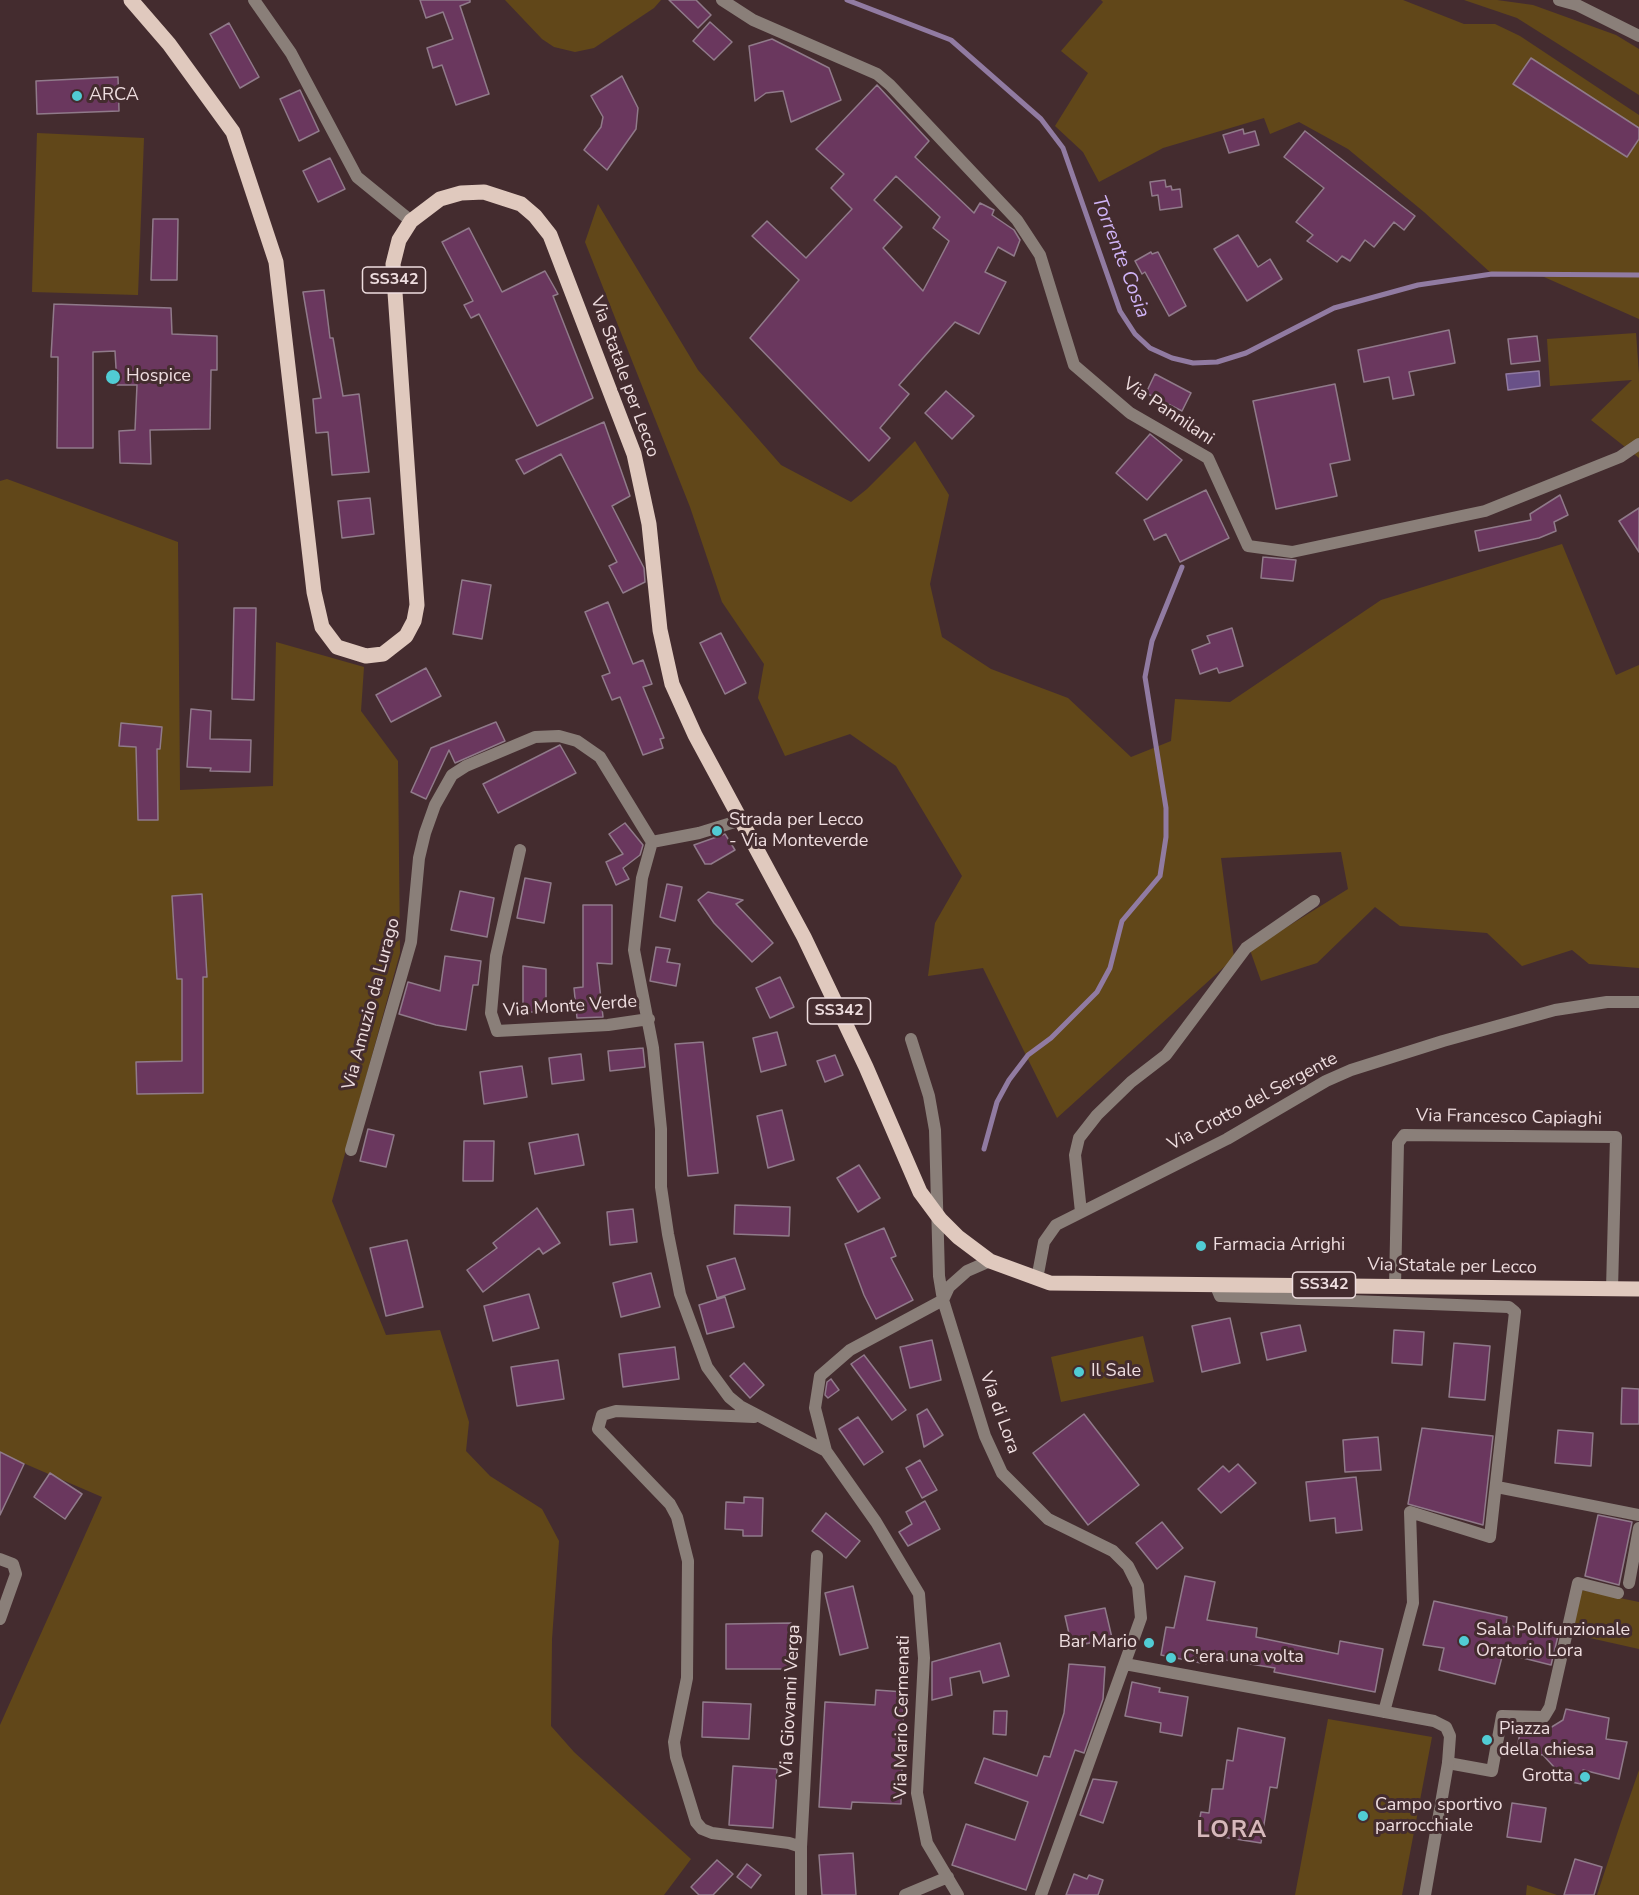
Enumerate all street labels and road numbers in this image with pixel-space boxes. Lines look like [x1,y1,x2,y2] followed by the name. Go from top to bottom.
[362,267,426,293] road number: SS342
[585,294,663,460] street label: Via Statale per Lecco
[1118,374,1218,450] street label: Via Pannilani
[339,916,405,1092] street label: Via Amuzio da Lurago
[502,992,638,1022] street label: Via Monte Verde
[808,998,870,1024] road number: SS342
[1164,1048,1342,1156] street label: Via Crotto del Sergente
[1416,1106,1602,1130] street label: Via Francesco Capiaghi
[1367,1255,1537,1279] street label: Via Statale per Lecco
[1292,1272,1356,1298] road number: SS342
[974,1369,1024,1457] street label: Via di Lora
[776,1624,806,1778] street label: Via Giovanni Verga
[891,1635,915,1799] street label: Via Mario Cermenati

